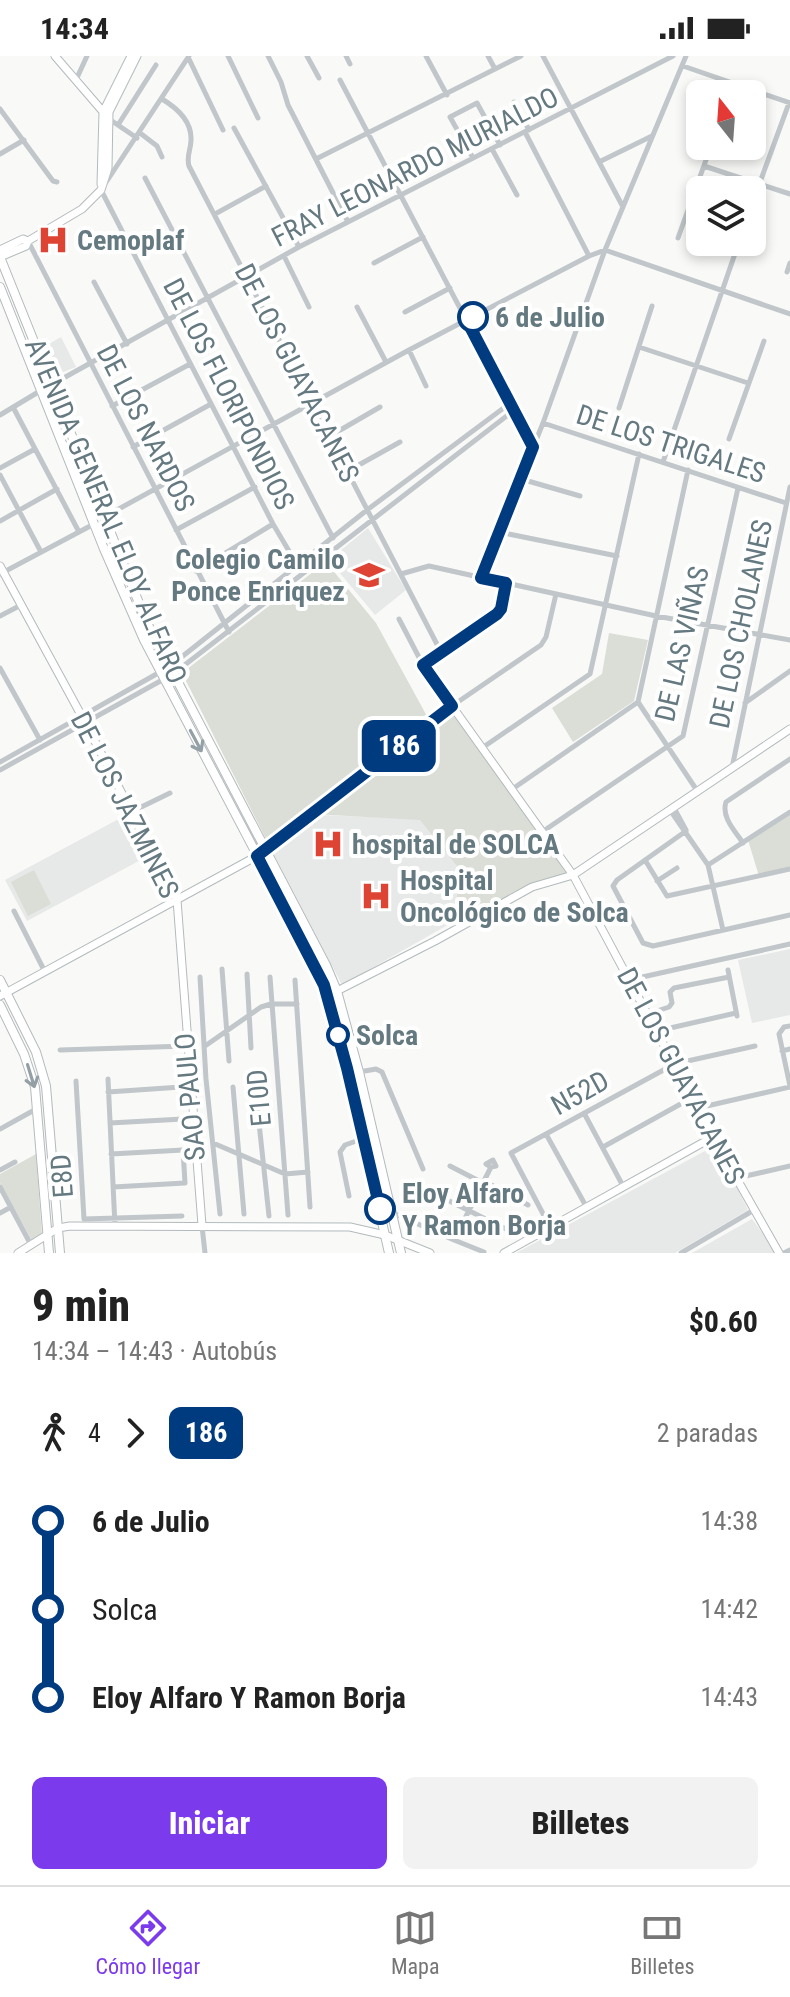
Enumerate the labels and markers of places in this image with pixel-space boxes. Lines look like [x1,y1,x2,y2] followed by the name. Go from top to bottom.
[36,223,70,257] hospital icon: Cemoplaf
[77,224,184,257] place label: Cemoplaf
[495,301,605,334] place label: 6 de Julio
[458,302,488,332] marker: 6 de Julio
[171,543,345,608] place label: Colegio Camilo Ponce Enriquez
[352,558,386,592] school or university icon: Colegio Camilo Ponce Enriquez
[311,827,345,861] hospital icon: hospital de SOLCA
[352,828,560,861] place label: hospital de SOLCA
[400,864,629,929] place label: Hospital Oncológico de Solca
[359,879,393,913] hospital icon: Hospital Oncológico de Solca
[356,1019,418,1052] place label: Solca
[327,1024,349,1046] marker: Solca
[402,1177,566,1242] place label: Eloy Alfaro Y Ramon Borja
[365,1194,395,1224] marker: Eloy Alfaro Y Ramon Borja

